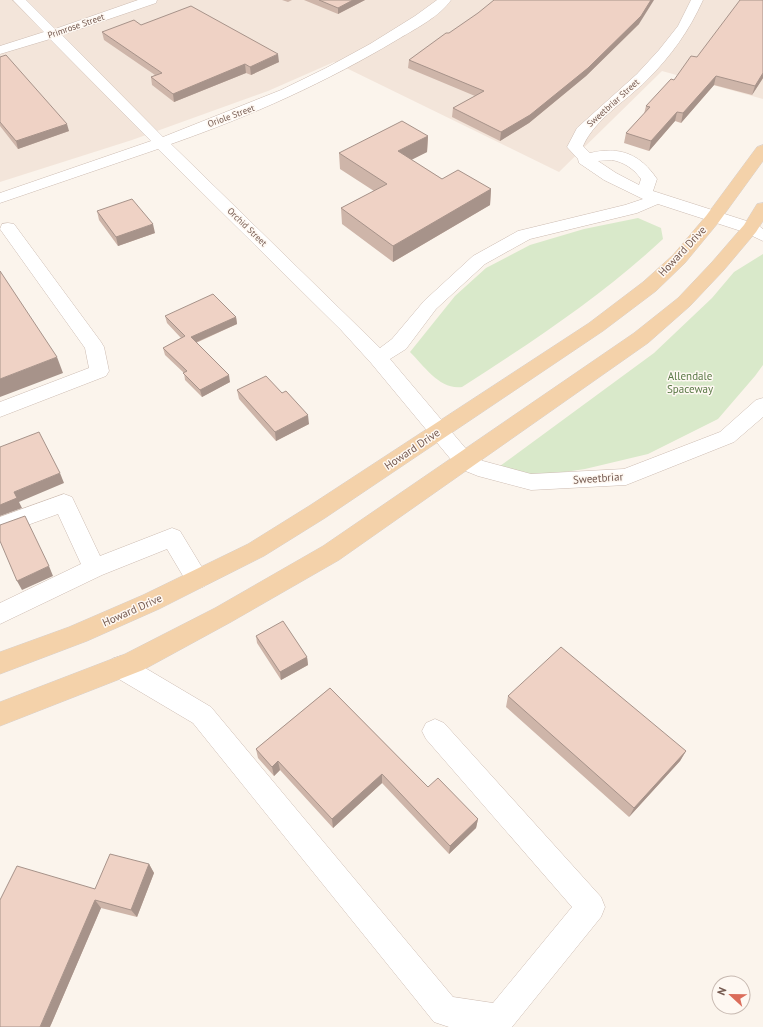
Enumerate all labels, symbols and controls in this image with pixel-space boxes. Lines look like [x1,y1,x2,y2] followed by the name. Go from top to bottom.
[46,11,106,40] street label: Primrose Street
[584,76,641,129] street label: Sweetbriar Street
[206,102,256,129] street label: Oriole Street
[225,205,269,248] street label: Orchid Street
[655,223,709,279] street label: Howard Drive
[667,369,714,396] park label: Allendale Spaceway
[382,425,443,473] street label: Howard Drive
[572,469,624,487] street label: Sweetbriar
[100,590,164,629] street label: Howard Drive
[711,975,751,1015] north arrow
[714,985,730,997] text: N

